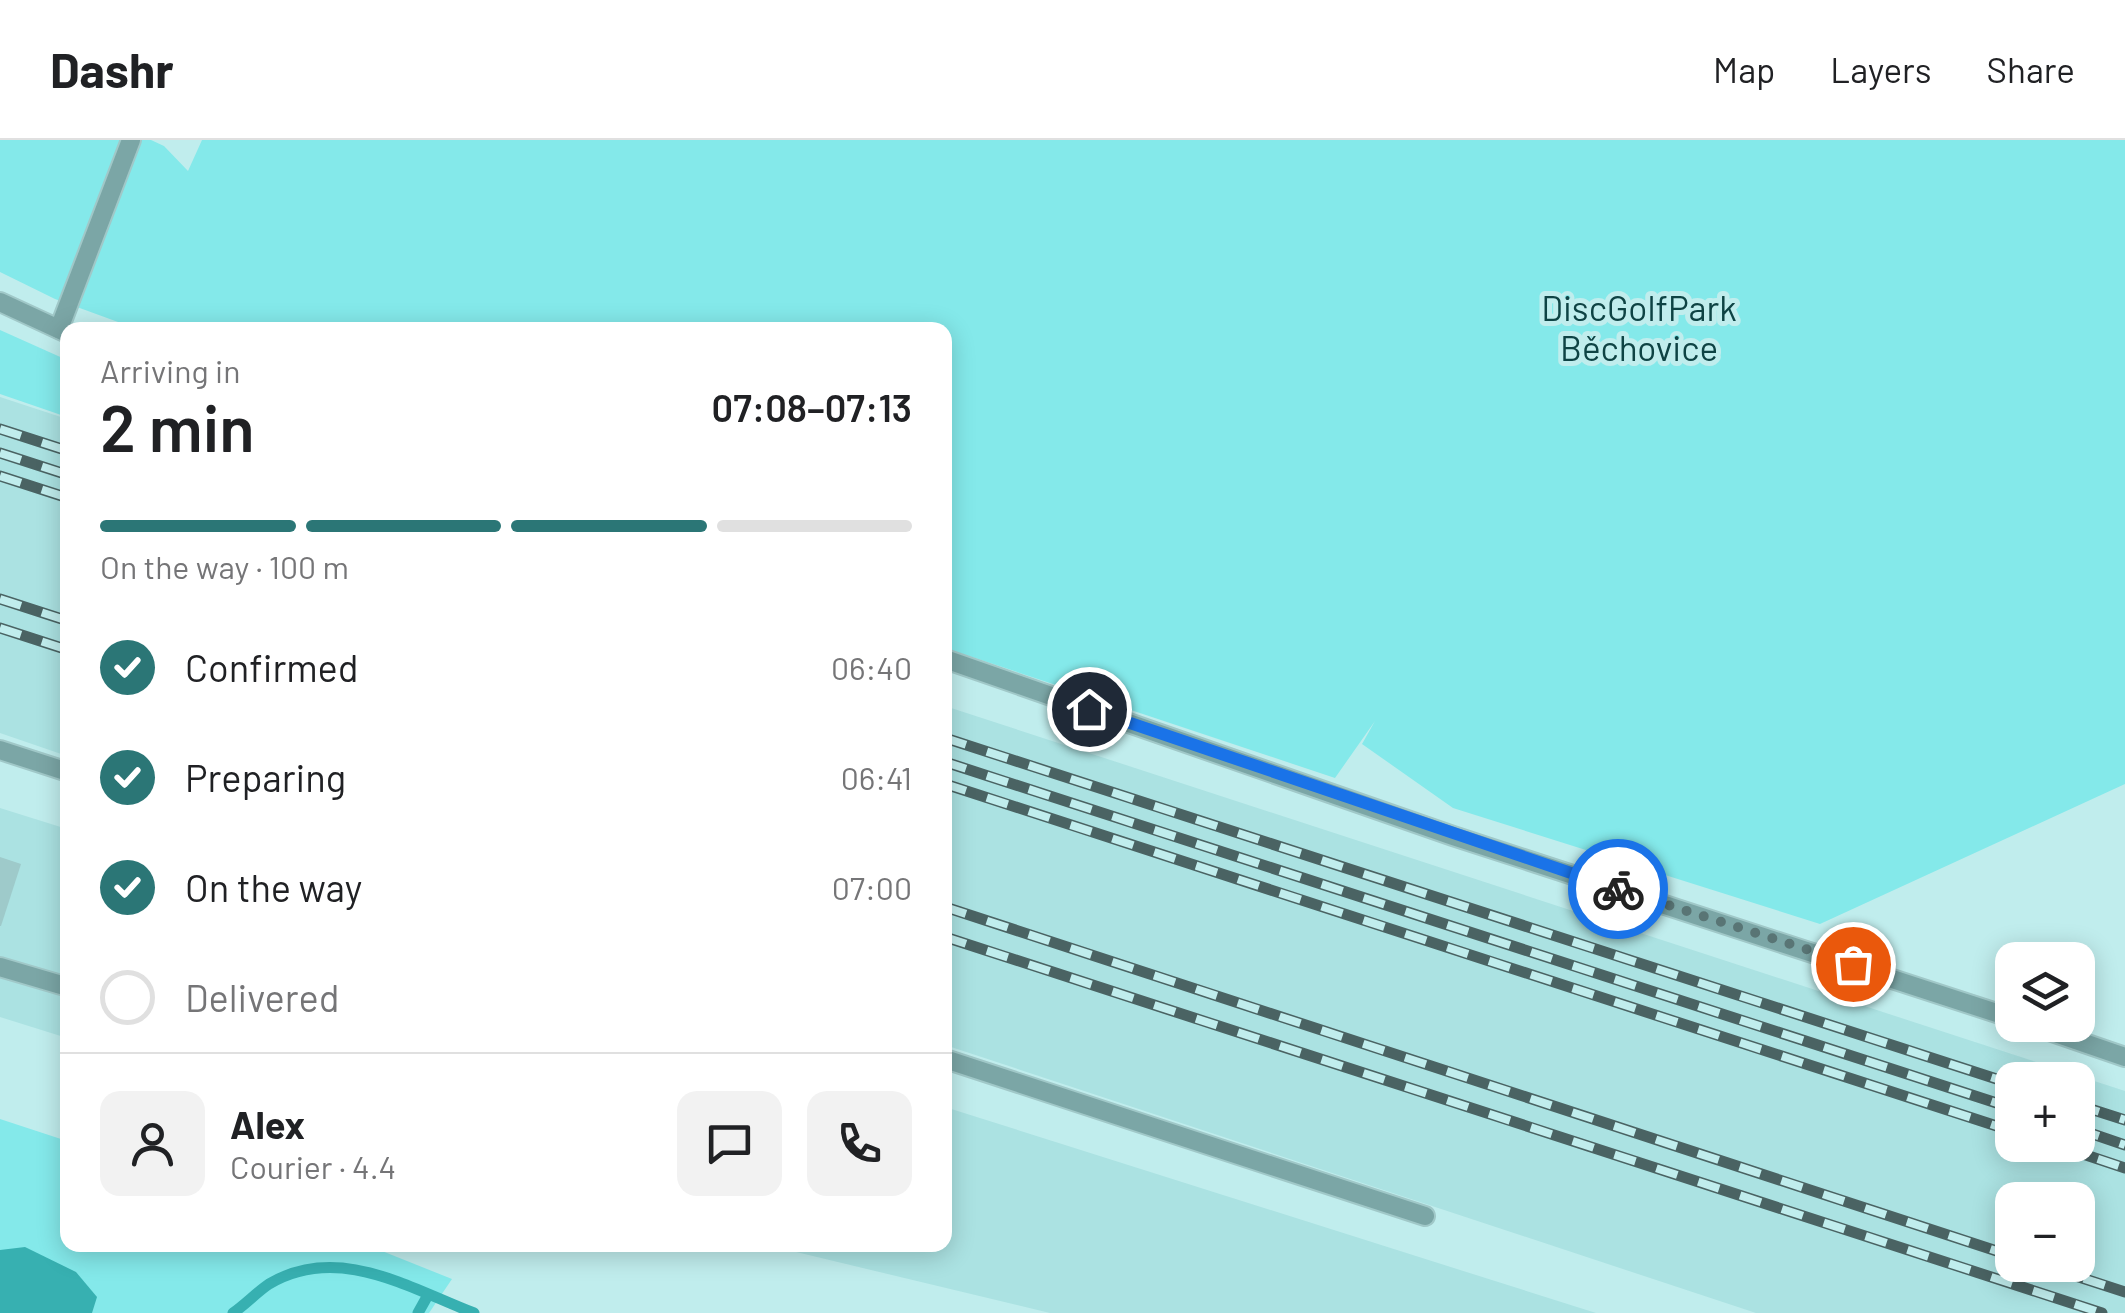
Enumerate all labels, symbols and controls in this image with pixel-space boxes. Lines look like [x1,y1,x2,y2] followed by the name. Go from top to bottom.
[50,40,174,98] text: Dashr
[1713,48,1775,90] text: Map
[1830,48,1932,90] text: Layers
[1987,48,2075,90] text: Share
[1541,286,1737,368] park label: DiscGolfPark Běchovice
[100,351,240,389] text: Arriving in
[712,384,912,430] text: 07:08–07:13
[100,387,255,465] text: 2 min
[100,547,349,585] text: On the way · 100 m
[100,640,155,695] icon: check
[185,644,358,690] text: Confirmed
[831,648,912,686] text: 06:40
[1047,667,1132,752] pin
[1062,682,1117,737] icon: home
[100,750,155,805] icon: check
[185,754,346,800] text: Preparing
[841,758,912,796] text: 06:41
[1568,839,1668,939] courier
[100,860,155,915] icon: check
[1591,862,1646,917] icon: bike
[185,864,362,910] text: On the way
[832,868,912,906] text: 07:00
[1811,922,1896,1007] pin
[1826,937,1881,992] icon: bag
[1995,942,2095,1282] map controls
[1995,942,2095,1042] button: layers
[185,974,339,1020] text: Delivered
[1995,1062,2095,1162] button: +
[100,1091,205,1196] button: person
[677,1091,782,1196] button: chat
[807,1091,912,1196] button: phone
[230,1101,305,1147] text: Alex
[230,1147,396,1185] text: Courier · 4.4
[1995,1182,2095,1282] button: −

